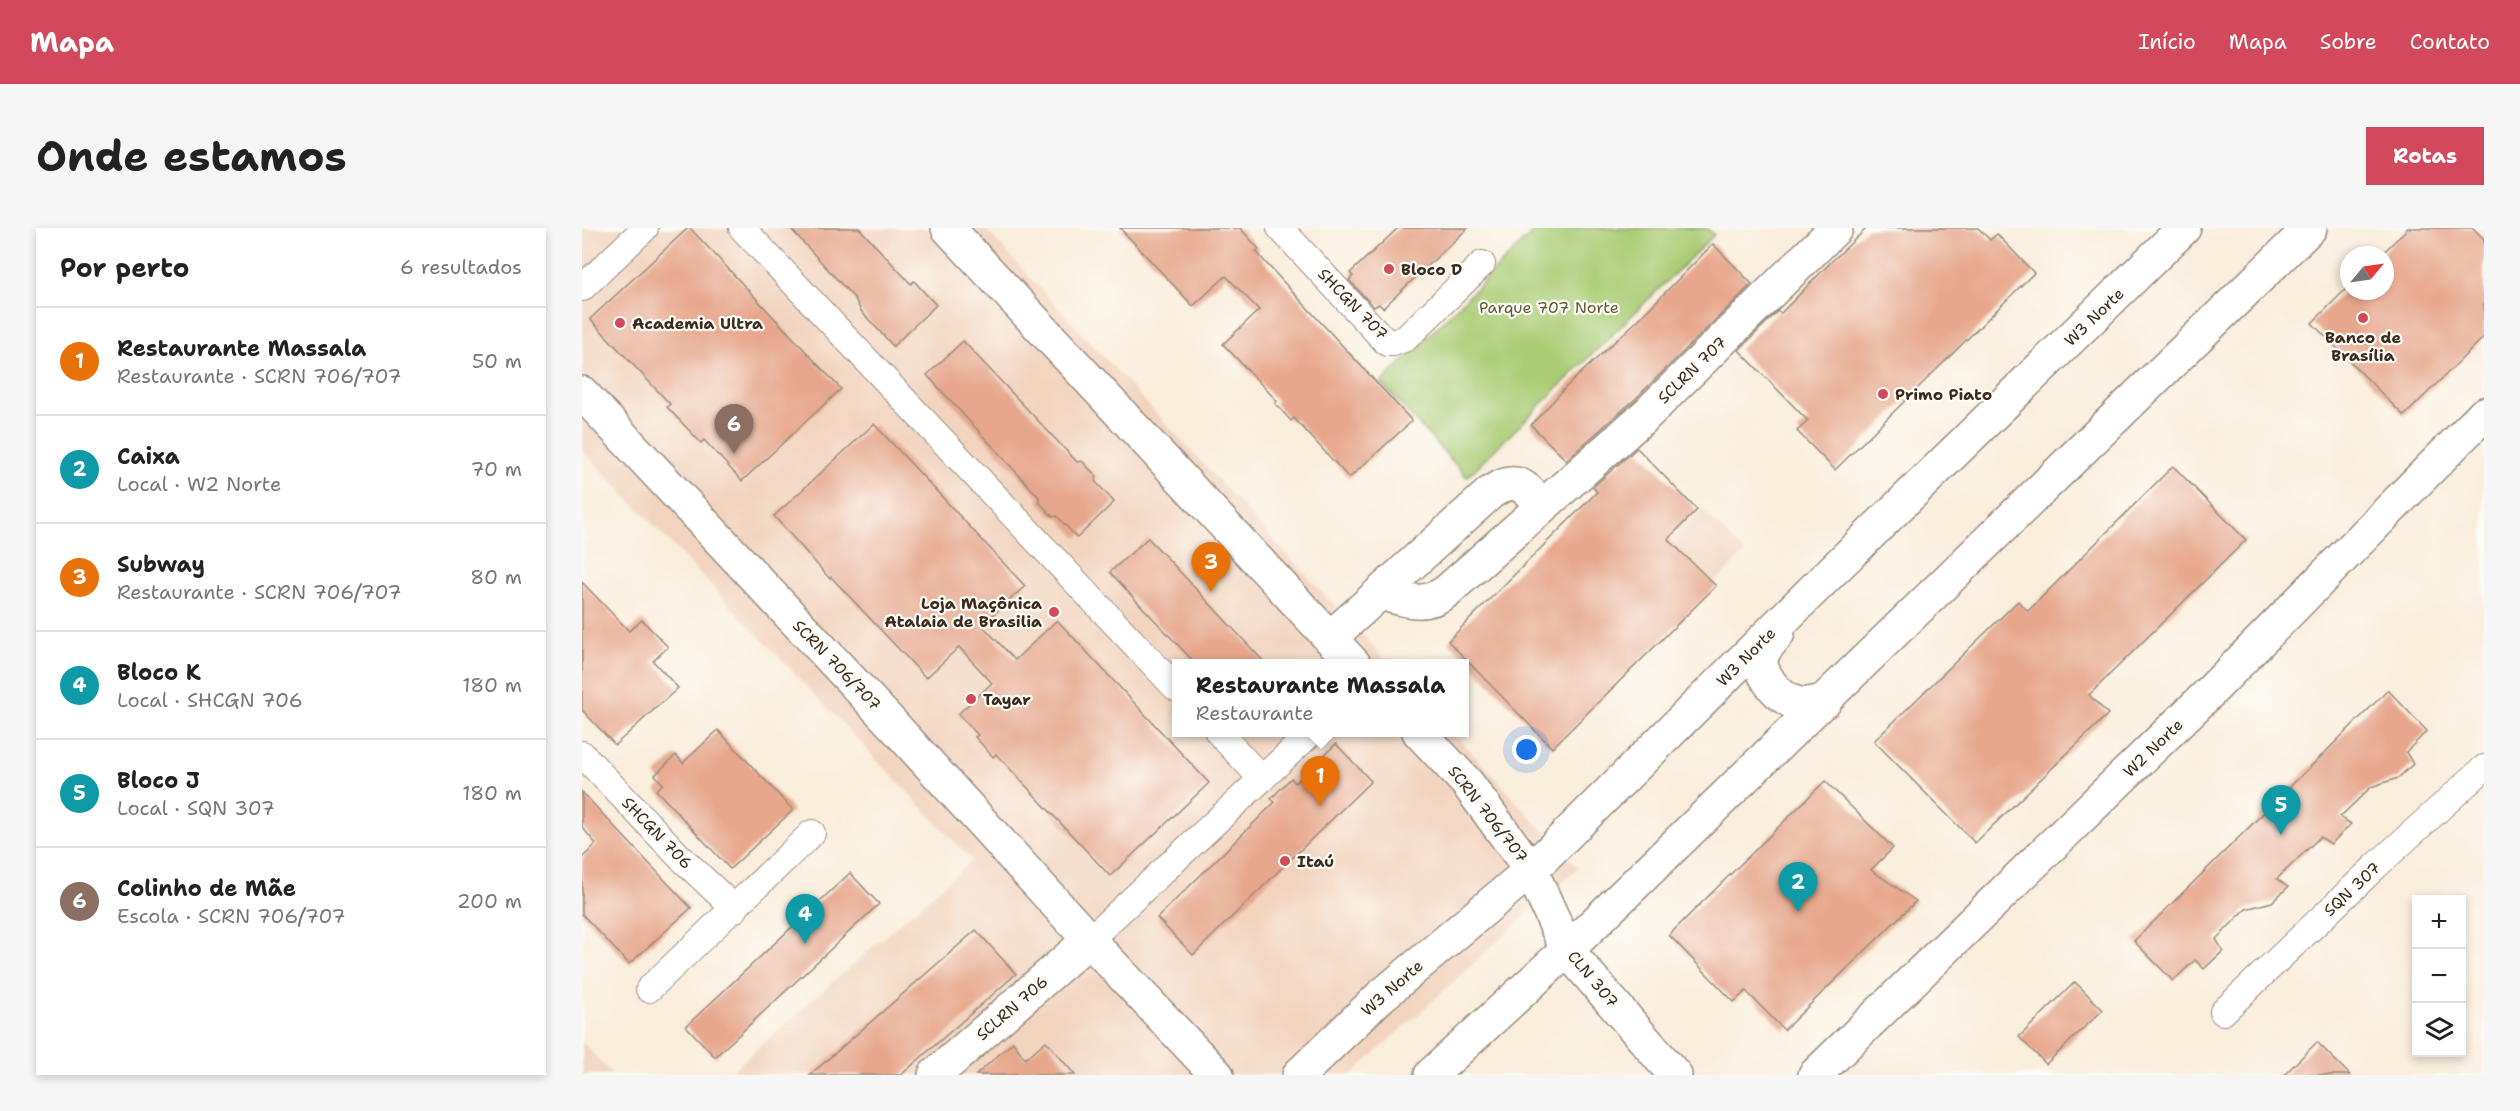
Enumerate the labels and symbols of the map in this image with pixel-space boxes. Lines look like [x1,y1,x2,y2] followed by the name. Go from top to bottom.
[2340,246,2394,300] north arrow
[1401,259,1462,280] place label: Bloco D
[1382,262,1396,276] marker: Bloco D
[1313,264,1393,344] street label: SHCGN 707
[2060,283,2128,351] street label: W3 Norte
[1479,297,1619,318] park label: Parque 707 Norte
[2356,311,2370,325] marker: Banco de Brasília
[632,313,763,334] place label: Academia Ultra
[613,316,627,330] marker: Academia Ultra
[2325,327,2401,366] place label: Banco de Brasília
[1653,332,1731,408] street label: SCLRN 707
[1895,384,1992,405] place label: Primo Piato
[1876,387,1890,401] marker: Primo Piato
[714,404,754,454] pin: 6
[1192,542,1230,592] pin: 3
[884,593,1042,632] place label: Loja Maçônica Atalaia de Brasilia
[1047,605,1061,619] marker: Loja Maçônica Atalaia de Brasilia
[789,615,885,715] street label: SCRN 706/707
[1712,623,1780,691] street label: W3 Norte
[983,689,1031,710] place label: Tayar
[964,692,978,706] marker: Tayar
[2119,714,2187,782] street label: W2 Norte
[1512,735,1541,764] your location
[1300,756,1340,806] pin: 1
[1443,761,1533,867] street label: SCRN 706/707
[2262,786,2300,835] pin: 5
[617,792,697,874] street label: SHCGN 706
[1297,851,1334,872] place label: Itaú
[1278,854,1292,868] marker: Itaú
[2319,857,2385,921] street label: SQN 307
[1778,862,1818,912] pin: 2
[786,894,824,944] pin: 4
[1563,946,1623,1012] street label: CLN 307
[1357,955,1427,1021] street label: W3 Norte
[972,971,1052,1045] street label: SCLRN 706

